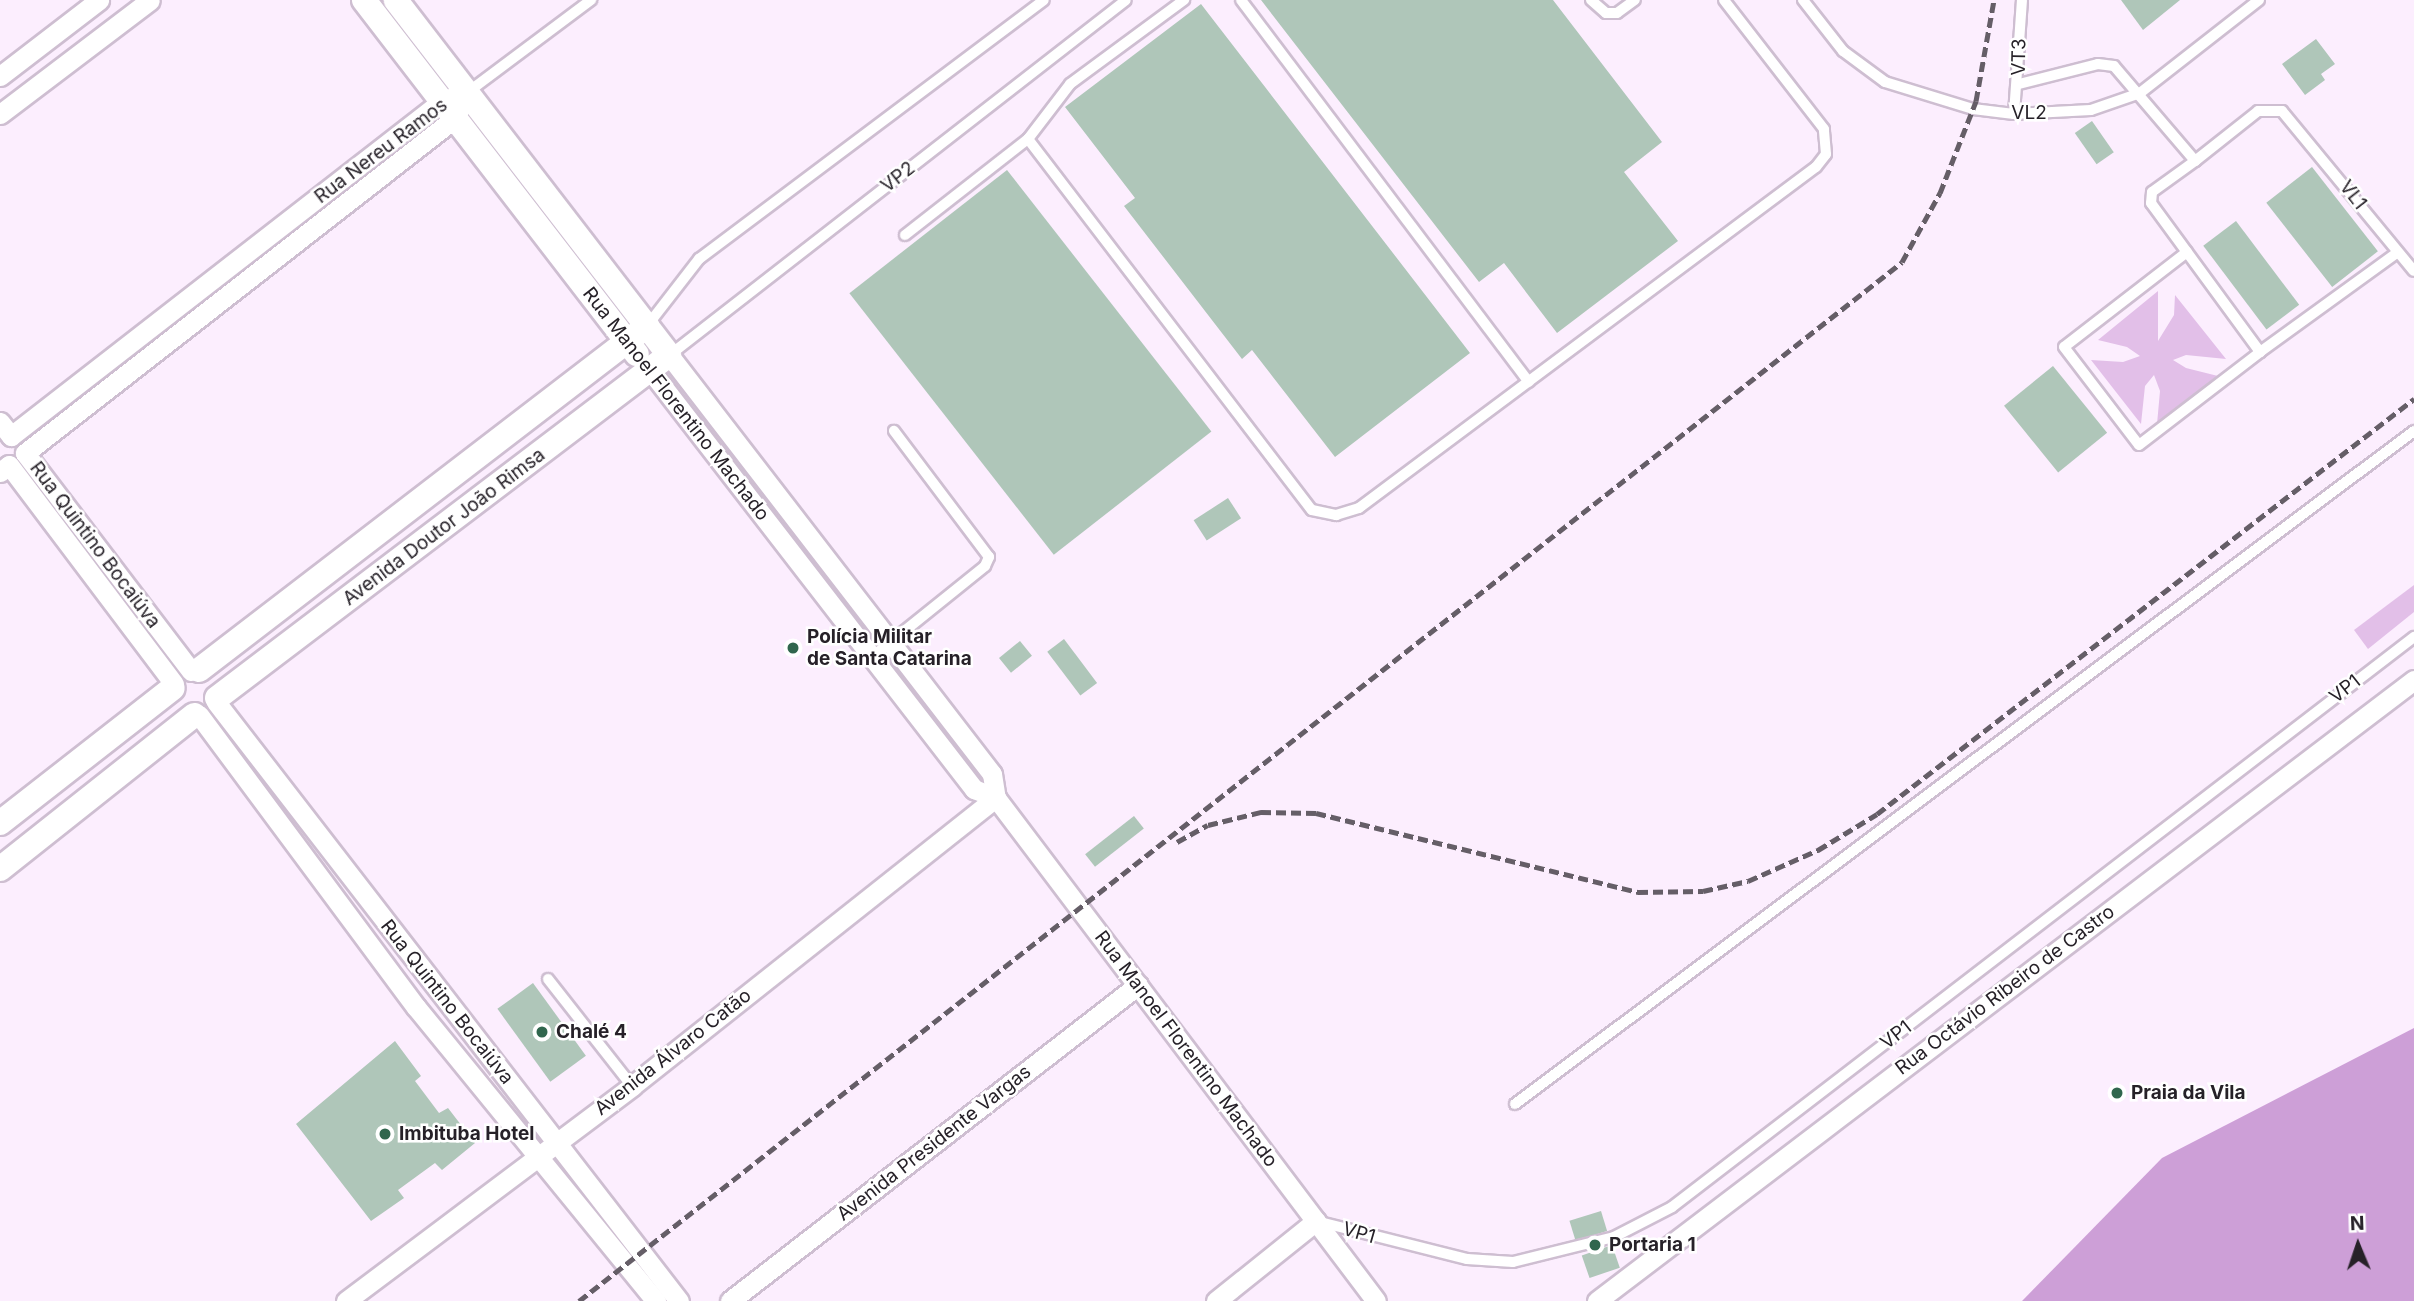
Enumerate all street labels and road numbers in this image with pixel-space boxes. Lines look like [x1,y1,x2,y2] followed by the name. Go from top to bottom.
[2007,38,2031,76] street label: VT3
[310,94,452,208] street label: Rua Nereu Ramos
[2011,102,2047,124] street label: VL2
[876,157,920,197] street label: VP2
[2335,176,2371,214] street label: VL1
[578,283,774,525] street label: Rua Manoel Florentino Machado
[339,444,549,610] street label: Avenida Doutor João Rimsa
[25,457,165,633] street label: Rua Quintino Bocaiúva
[2325,670,2365,708] street label: VP1
[1891,900,2119,1080] street label: Rua Octávio Ribeiro de Castro
[376,915,518,1089] street label: Rua Quintino Bocaiúva
[1090,926,1282,1172] street label: Rua Manoel Florentino Machado
[590,984,756,1120] street label: Avenida Álvaro Catão
[1876,1016,1916,1054] street label: VP1
[833,1060,1035,1226] street label: Avenida Presidente Vargas
[1340,1217,1378,1249] street label: VP1

